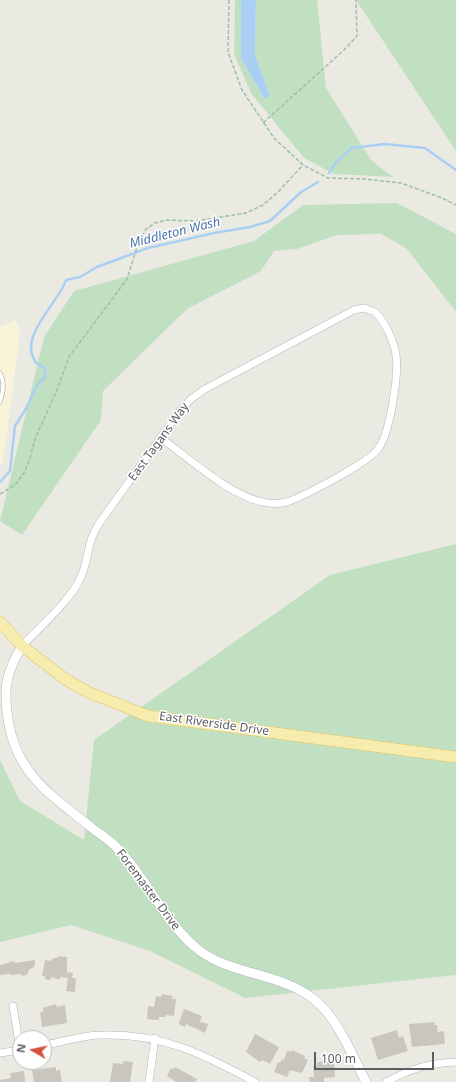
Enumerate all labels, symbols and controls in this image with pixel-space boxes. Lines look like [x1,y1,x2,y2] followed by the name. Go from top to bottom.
[128,214,222,252] water label: Middleton Wash
[126,400,192,484] street label: East Tagans Way
[158,709,270,739] street label: East Riverside Drive
[113,847,183,933] street label: Foremaster Drive
[12,1030,52,1070] north arrow
[13,1043,29,1054] text: N
[316,1044,436,1070] scale bar
[321,1050,356,1067] text: 100 m

